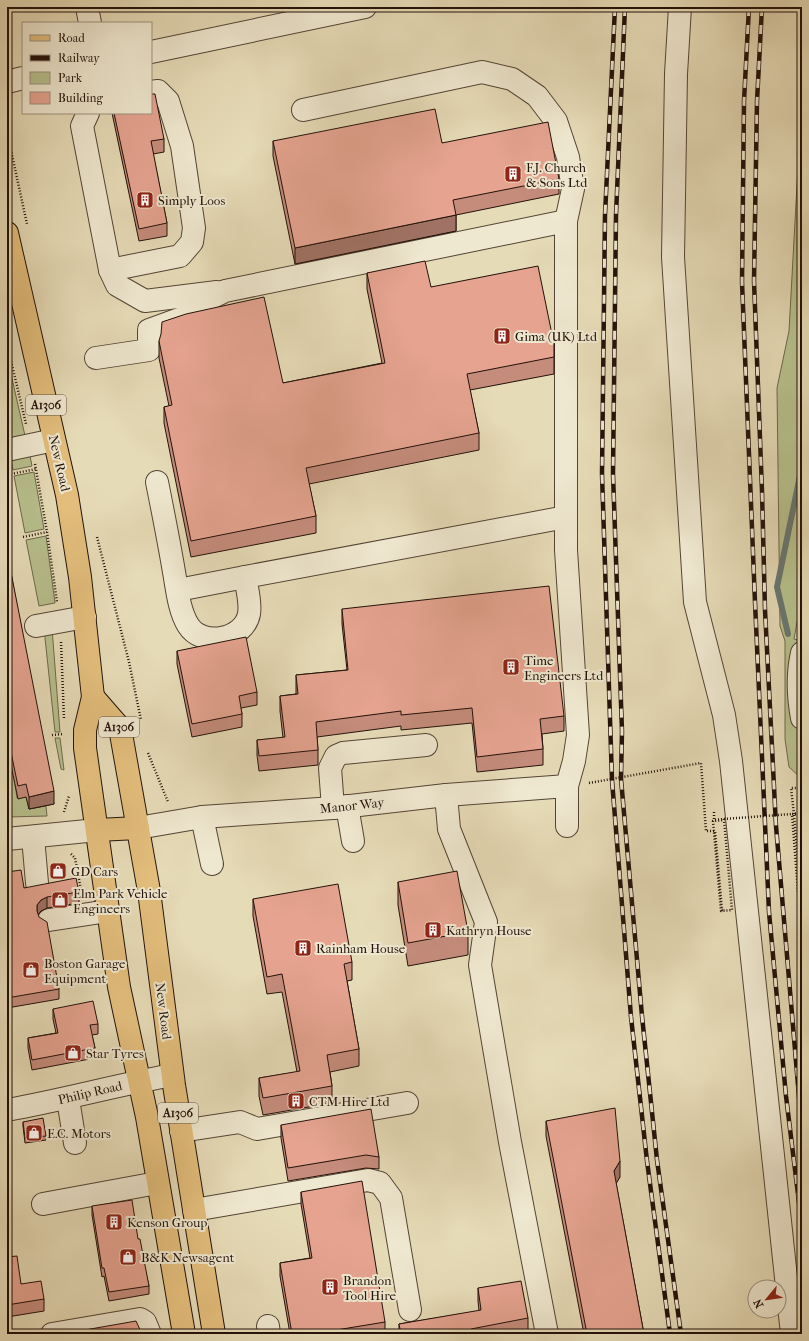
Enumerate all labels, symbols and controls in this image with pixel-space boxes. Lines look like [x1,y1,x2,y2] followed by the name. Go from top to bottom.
[22,22,152,114] legend
[58,31,85,45] text: Road
[58,51,100,65] text: Railway
[58,71,83,85] text: Park
[58,91,103,105] text: Building
[526,160,588,190] place label: F.J. Church & Sons Ltd
[503,164,523,184] building icon: F.J. Church & Sons Ltd
[135,190,155,210] building icon: Simply Loos
[158,193,225,208] place label: Simply Loos
[492,326,512,346] building icon: Gima (UK) Ltd
[515,329,598,344] place label: Gima (UK) Ltd
[26,395,66,415] road number: A1306
[46,433,73,494] street label: New Road
[524,653,604,683] place label: Time Engineers Ltd
[501,657,521,677] building icon: Time Engineers Ltd
[99,717,139,737] road number: A1306
[319,795,386,816] street label: Manor Way
[48,861,68,881] shop icon: GD Cars
[71,864,118,879] place label: GD Cars
[73,886,168,916] place label: Elm Park Vehicle Engineers
[50,890,70,910] shop icon: Elm Park Vehicle Engineers
[423,920,443,940] building icon: Kathryn House
[446,923,532,938] place label: Kathryn House
[293,938,313,958] building icon: Rainham House
[316,941,406,956] place label: Rainham House
[44,956,126,986] place label: Boston Garage Equipment
[21,960,41,980] shop icon: Boston Garage Equipment
[153,982,175,1041] street label: New Road
[63,1043,83,1063] shop icon: Star Tyres
[86,1046,144,1061] place label: Star Tyres
[57,1078,124,1107] street label: Philip Road
[286,1091,306,1111] building icon: CTM Hire Ltd
[309,1094,390,1109] place label: CTM Hire Ltd
[158,1103,198,1123] road number: A1306
[24,1123,44,1143] shop icon: E.C. Motors
[47,1126,111,1141] place label: E.C. Motors
[104,1212,124,1232] building icon: Kenson Group
[127,1215,207,1230] place label: Kenson Group
[118,1247,138,1267] shop icon: B&K Newsagent
[141,1250,235,1265] place label: B&K Newsagent
[343,1273,397,1303] place label: Brandon Tool Hire
[320,1277,340,1297] building icon: Brandon Tool Hire
[747,1279,787,1319] north arrow
[751,1296,766,1310] text: N

